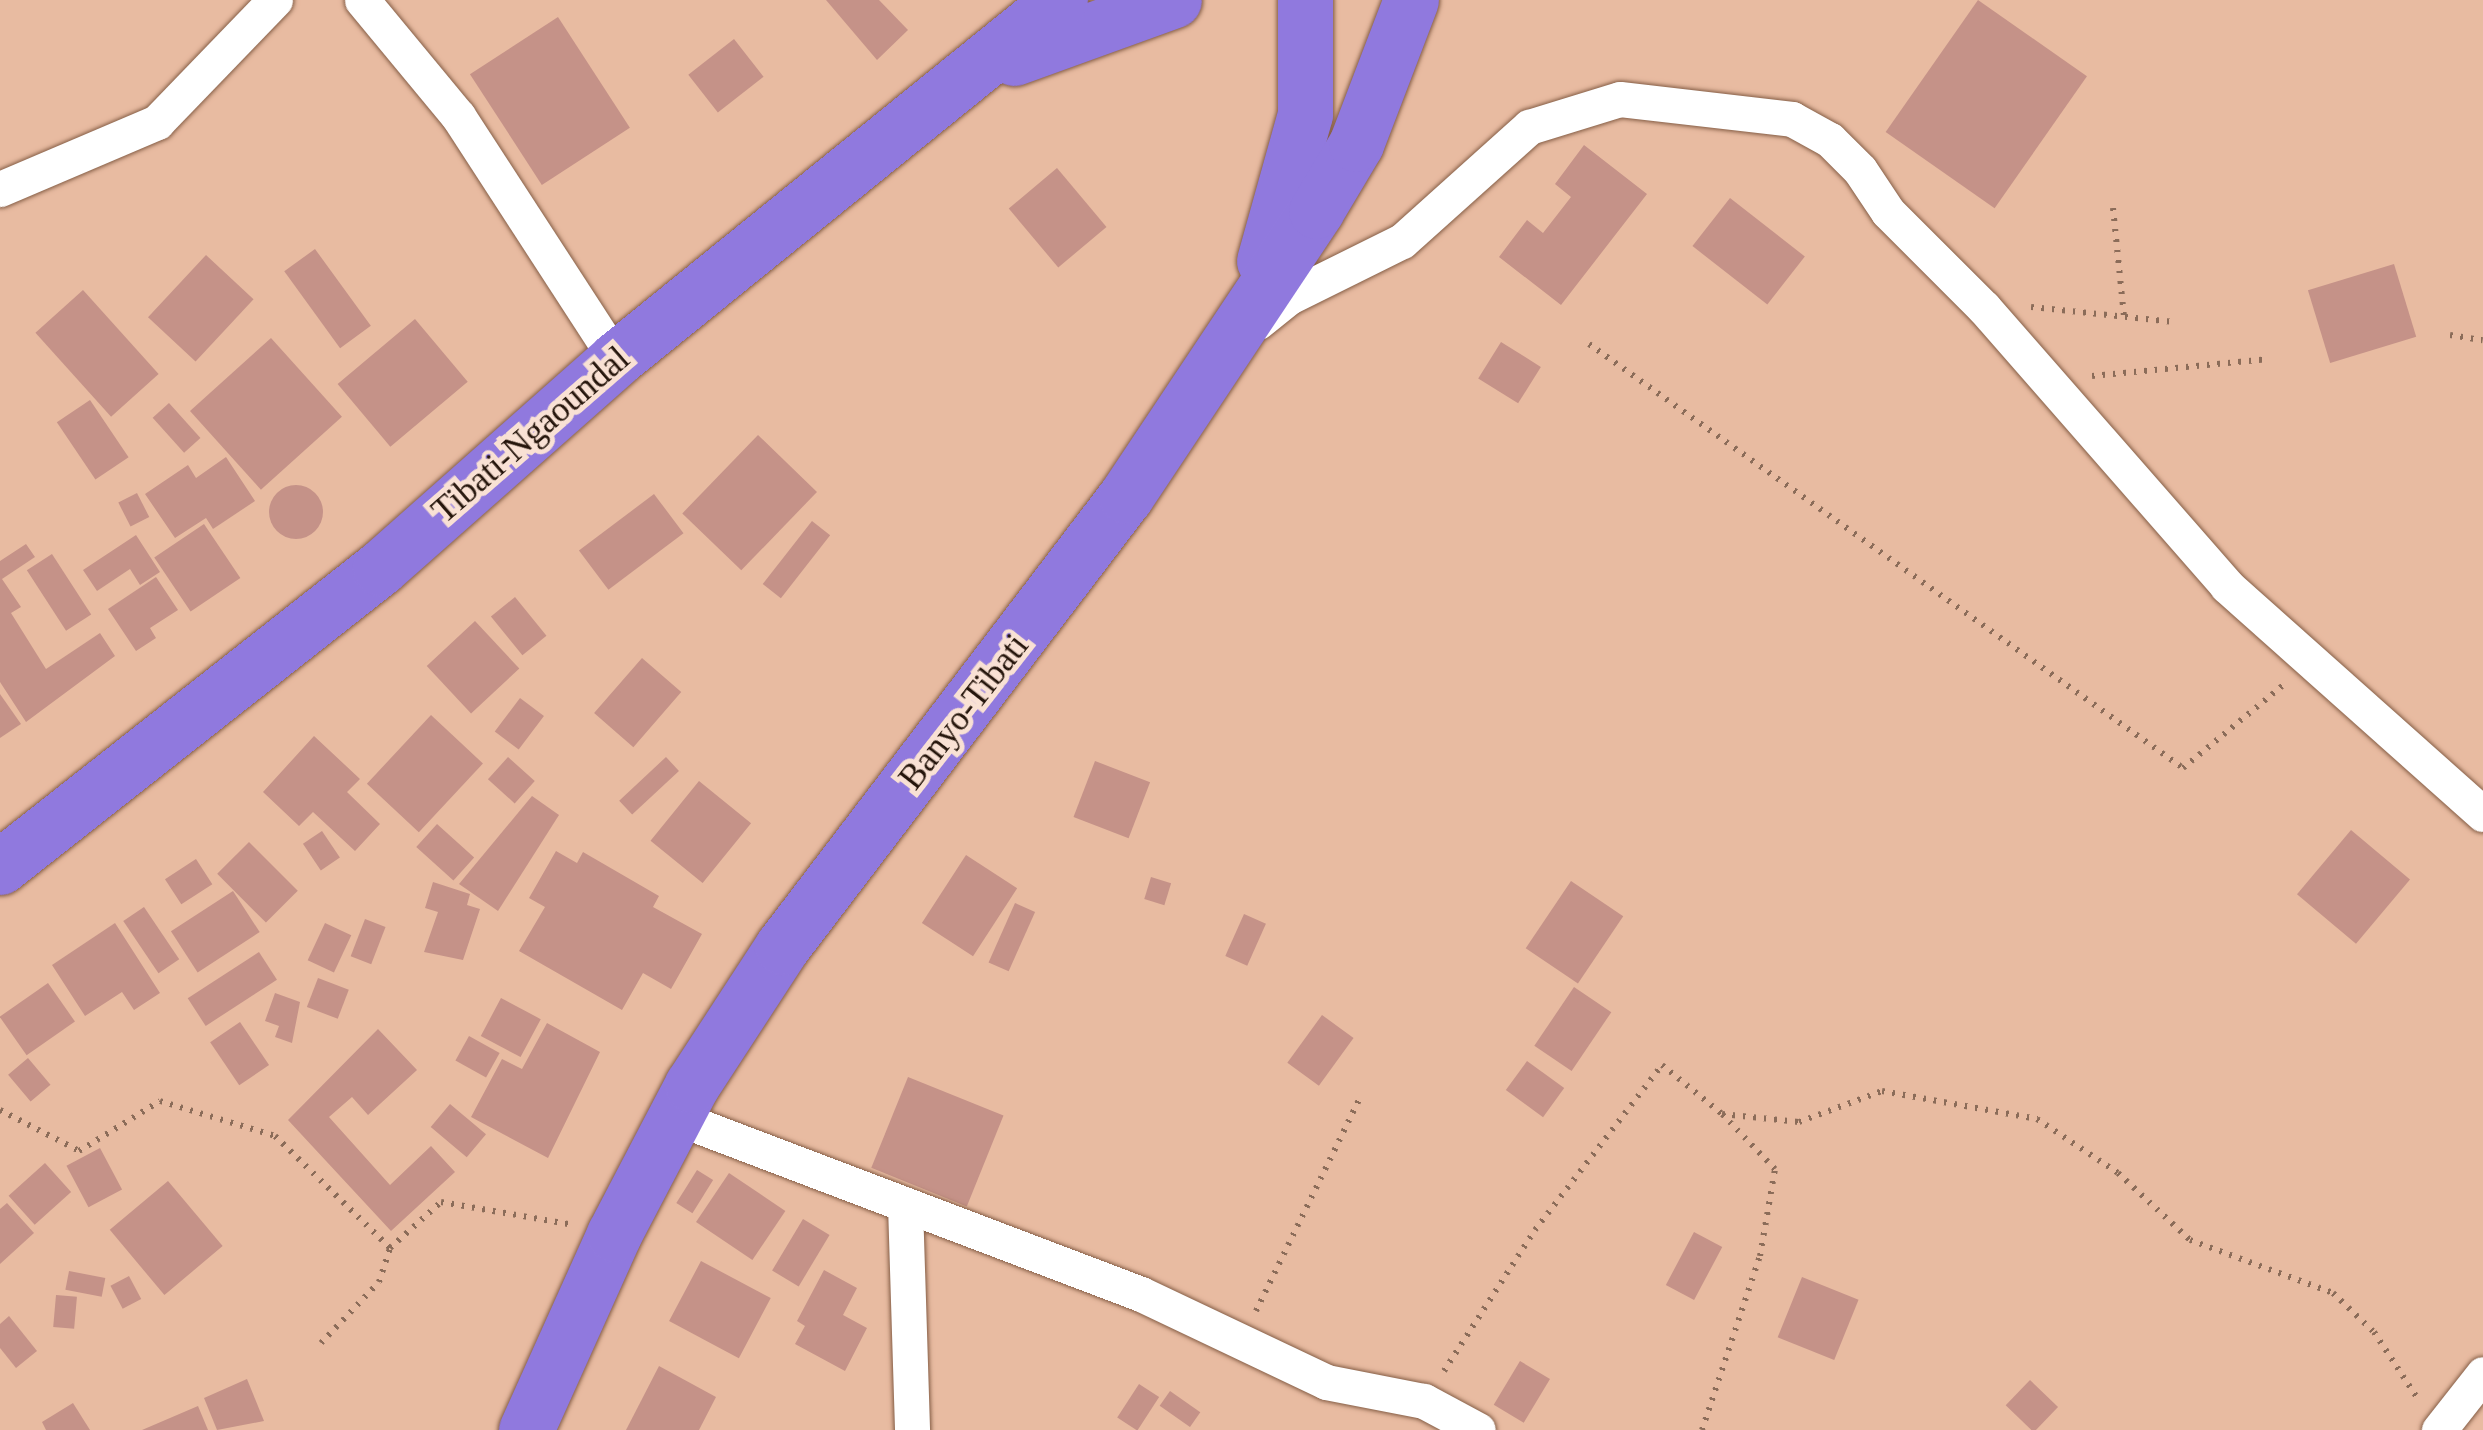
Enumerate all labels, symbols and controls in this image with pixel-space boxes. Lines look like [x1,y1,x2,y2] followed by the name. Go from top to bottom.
[424,338,638,532] street label: Tibati-Ngaoundal
[890,626,1038,798] street label: Banyo-Tibati

